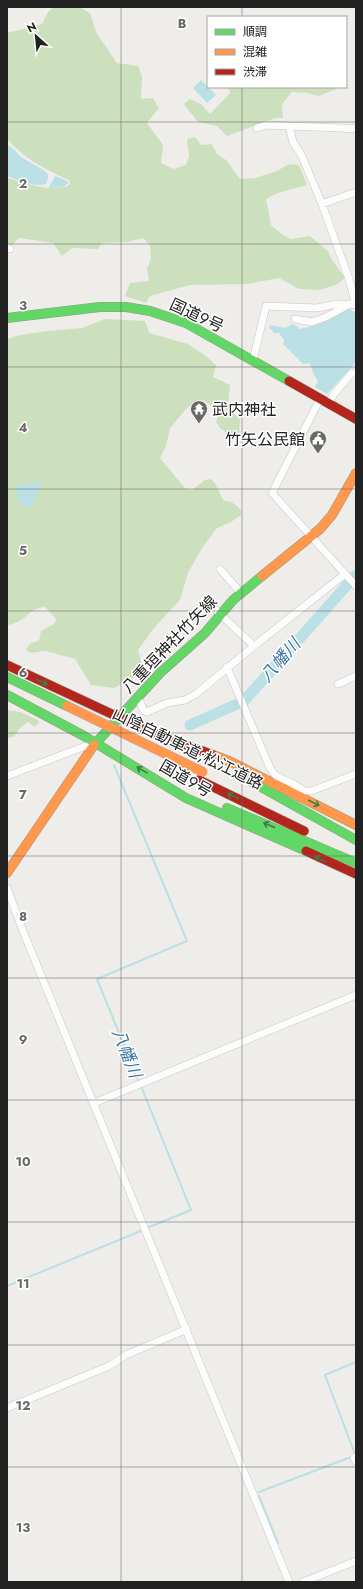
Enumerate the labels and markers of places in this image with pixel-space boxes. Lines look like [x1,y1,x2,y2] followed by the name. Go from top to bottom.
[212,398,276,421] place label: 武内神社
[189,399,209,424] temple icon: 武内神社
[225,428,305,451] place label: 竹矢公民館
[308,429,328,454] public building icon: 竹矢公民館

